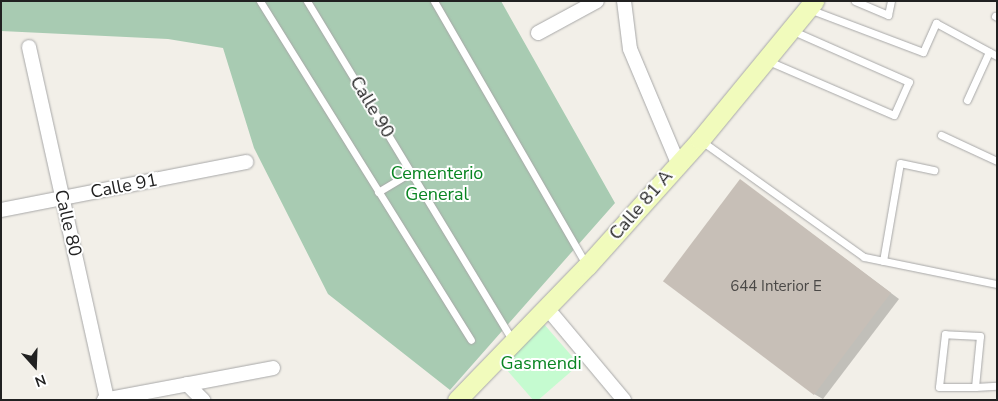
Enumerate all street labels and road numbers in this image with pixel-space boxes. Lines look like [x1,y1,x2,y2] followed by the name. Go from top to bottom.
[345,72,399,142] street label: Calle 90
[605,166,677,244] street label: Calle 81 A
[89,169,159,203] street label: Calle 91
[50,188,86,258] street label: Calle 80

